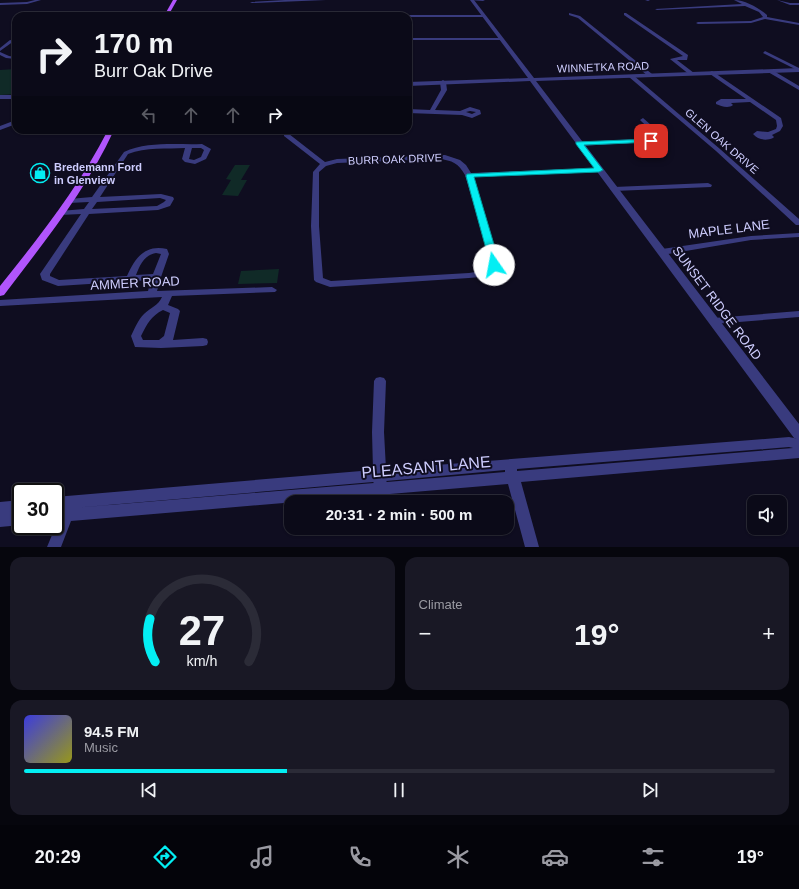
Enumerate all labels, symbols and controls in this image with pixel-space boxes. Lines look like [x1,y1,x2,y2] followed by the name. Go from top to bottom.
[28,28,80,80] icon: right
[94,28,173,59] text: 170 m
[557,59,649,75] street label: WINNETKA ROAD
[94,61,213,81] text: Burr Oak Drive
[138,104,160,126] icon: left
[180,104,202,126] icon: ahead
[222,104,244,126] icon: ahead
[264,104,286,126] icon: right
[683,106,761,176] street label: GLEN OAK DRIVE
[634,124,668,158] pin
[640,130,662,152] icon: arrive
[348,151,442,167] street label: BURR OAK DRIVE
[54,161,142,186] place label: Bredemann Ford in Glenview
[29,162,51,184] shop icon: Bredemann Ford in Glenview
[688,217,771,241] street label: MAPLE LANE
[669,243,765,363] street label: SUNSET RIDGE ROAD
[473,244,515,286] position arrow
[90,273,180,293] street label: AMMER ROAD
[361,453,491,481] street label: PLEASANT LANE
[12,483,64,535] speed limit sign: 30
[747,495,787,535] map controls
[747,495,787,535] button: sound
[326,506,472,523] text: 20:31 · 2 min · 500 m
[419,597,463,612] text: Climate
[179,606,225,653] text: 27
[574,618,619,651] text: 19°
[419,621,431,646] text: −
[762,621,775,646] text: +
[187,652,218,668] text: km/h
[84,723,139,740] text: 94.5 FM
[84,740,118,755] text: Music
[138,779,160,801] icon: previous
[388,779,410,801] icon: pause
[639,779,661,801] icon: next
[151,843,179,871] icon: directions
[248,843,276,871] icon: music
[346,843,374,871] icon: phone
[444,843,472,871] icon: climate
[541,843,569,871] icon: car
[639,843,667,871] icon: filters
[35,847,81,867] text: 20:29
[737,847,764,867] text: 19°

